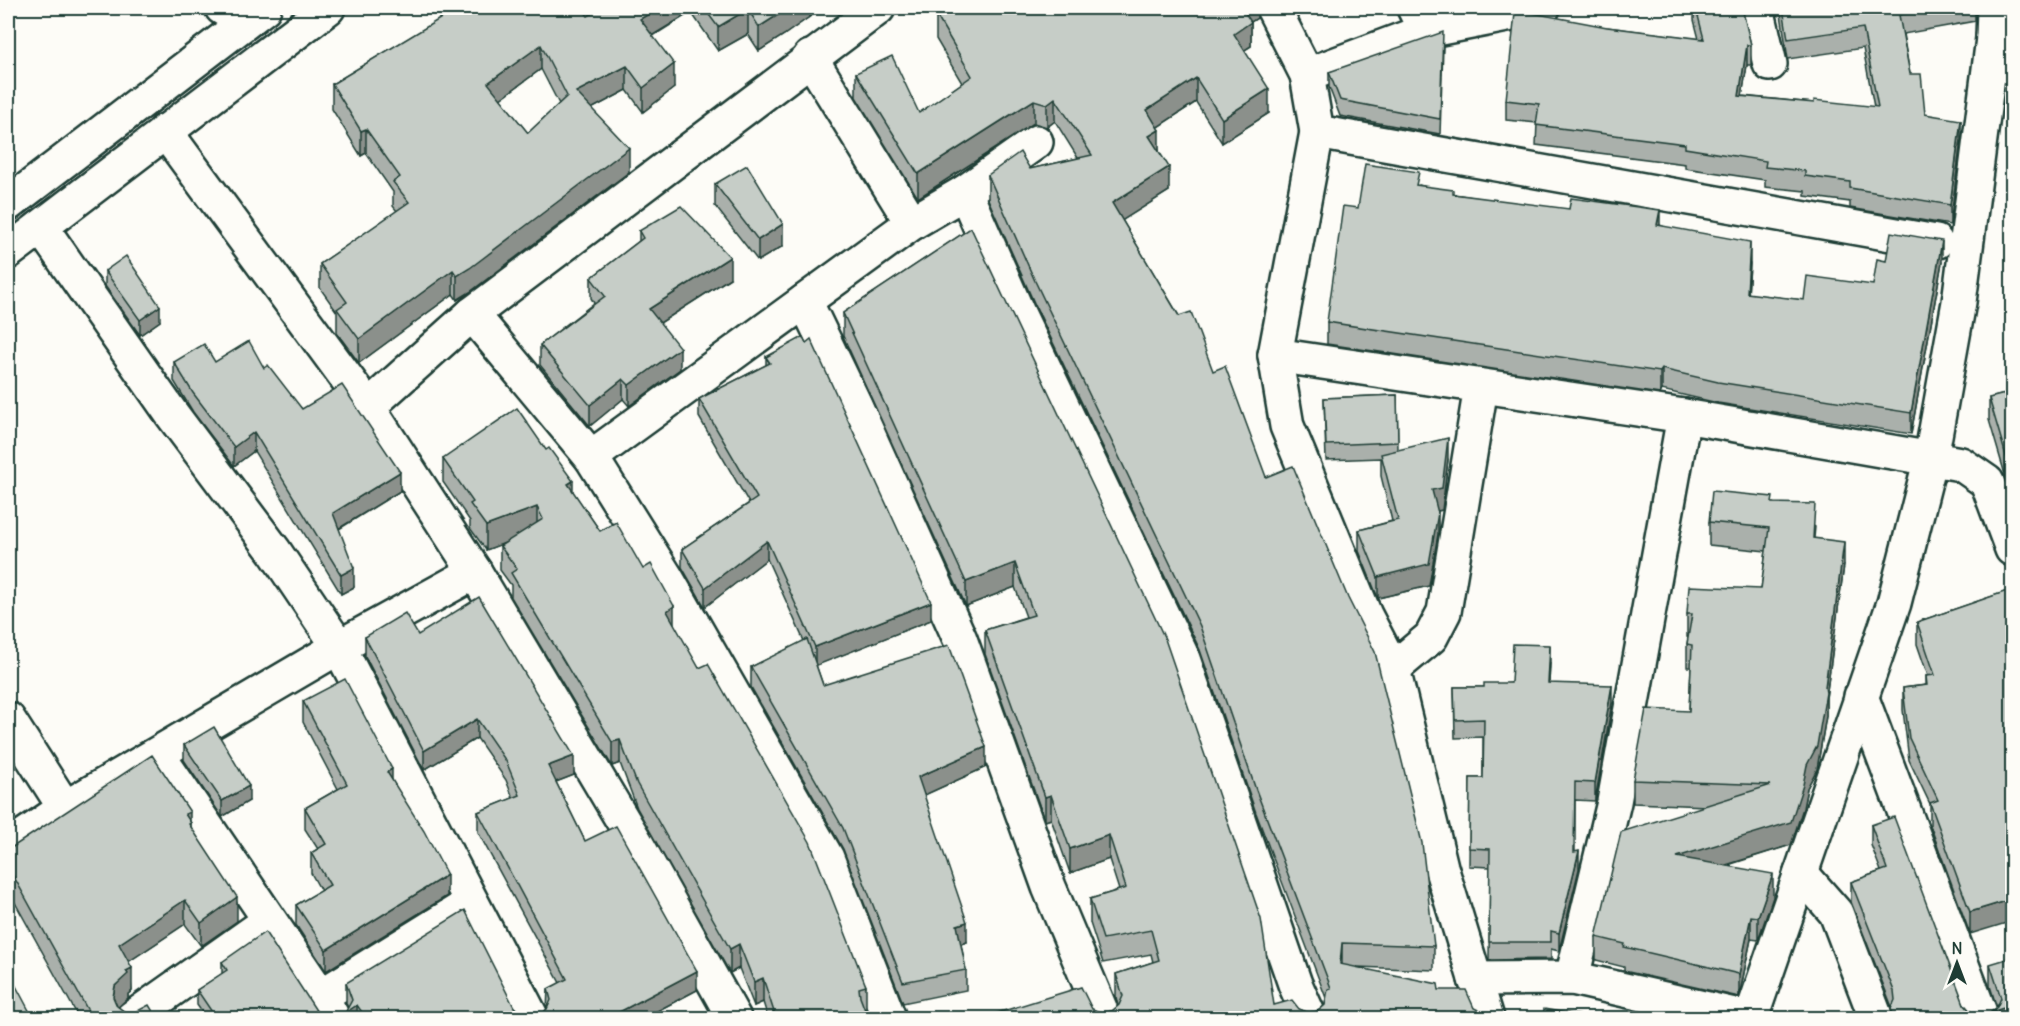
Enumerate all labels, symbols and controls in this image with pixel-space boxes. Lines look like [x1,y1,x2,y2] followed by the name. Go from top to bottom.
[1927,933,1987,993] north arrow
[1951,938,1963,958] text: N

